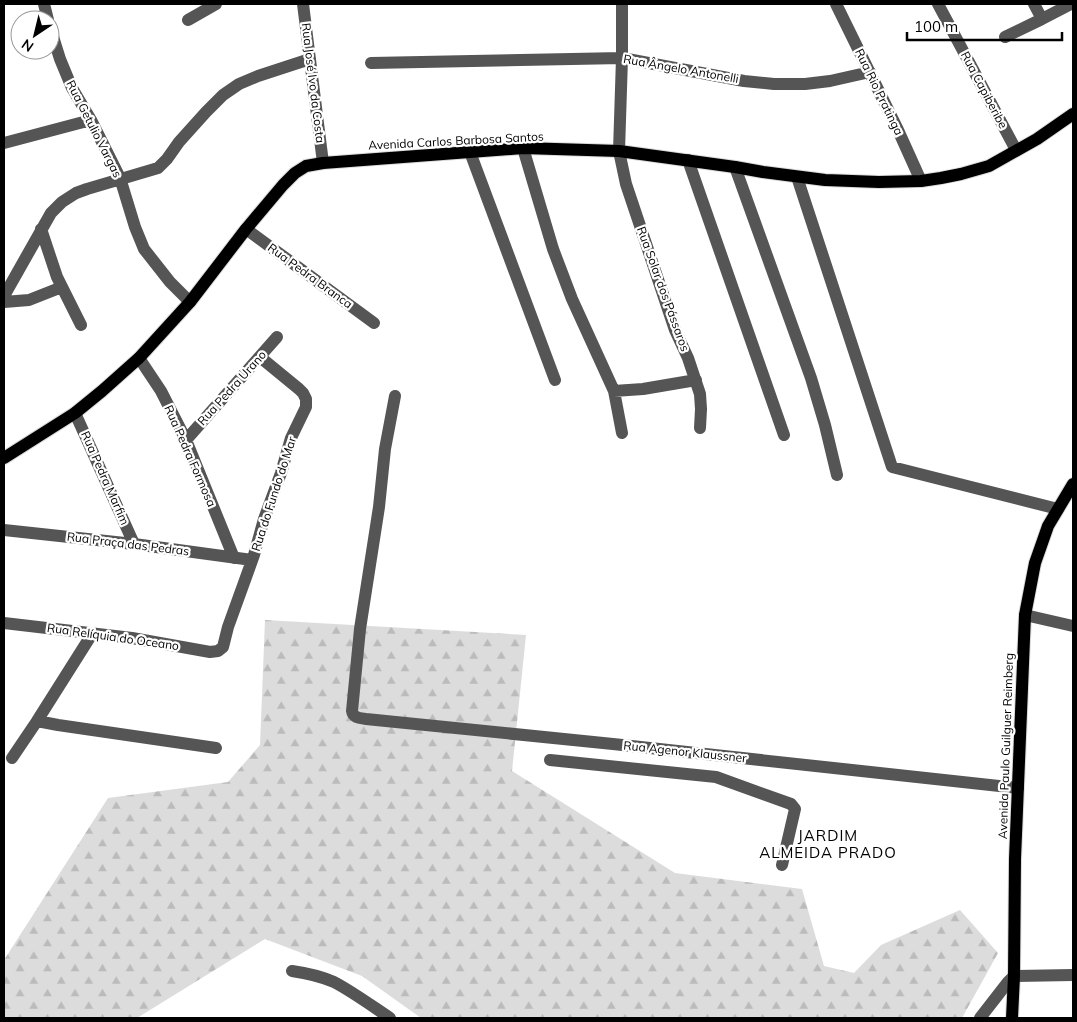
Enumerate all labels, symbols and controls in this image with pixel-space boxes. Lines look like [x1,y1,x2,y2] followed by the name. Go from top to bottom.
[10,10,60,60] north arrow
[907,10,1062,42] scale bar
[914,17,958,36] text: 100 m
[299,22,328,144] street label: Rua José Ivo da Costa
[18,35,37,56] text: N
[852,46,907,138] street label: Rua Rio Pratinga
[958,48,1011,131] street label: Rua Capiberibe
[622,51,740,86] street label: Rua Ângelo Antonelli
[63,78,125,180] street label: Rua Getulio Vargas
[368,128,544,153] street label: Avenida Carlos Barbosa Santos
[634,224,693,353] street label: Rua Solar dos Pássaros
[265,240,356,311] street label: Rua Pedra Branca
[194,347,269,428] street label: Rua Pedra Urano
[161,403,220,509] street label: Rua Pedra Formosa
[78,429,133,527] street label: Rua Pedra Marfim
[248,434,299,553] street label: Rua do Fundo do Mar
[66,529,190,558] street label: Rua Praça das Pedras
[46,620,180,653] street label: Rua Relíquia do Oceano
[995,653,1016,839] street label: Avenida Paulo Guilguer Reimberg
[623,738,748,766] street label: Rua Agenor Klaussner
[759,826,897,862] district label: JARDIM ALMEIDA PRADO

